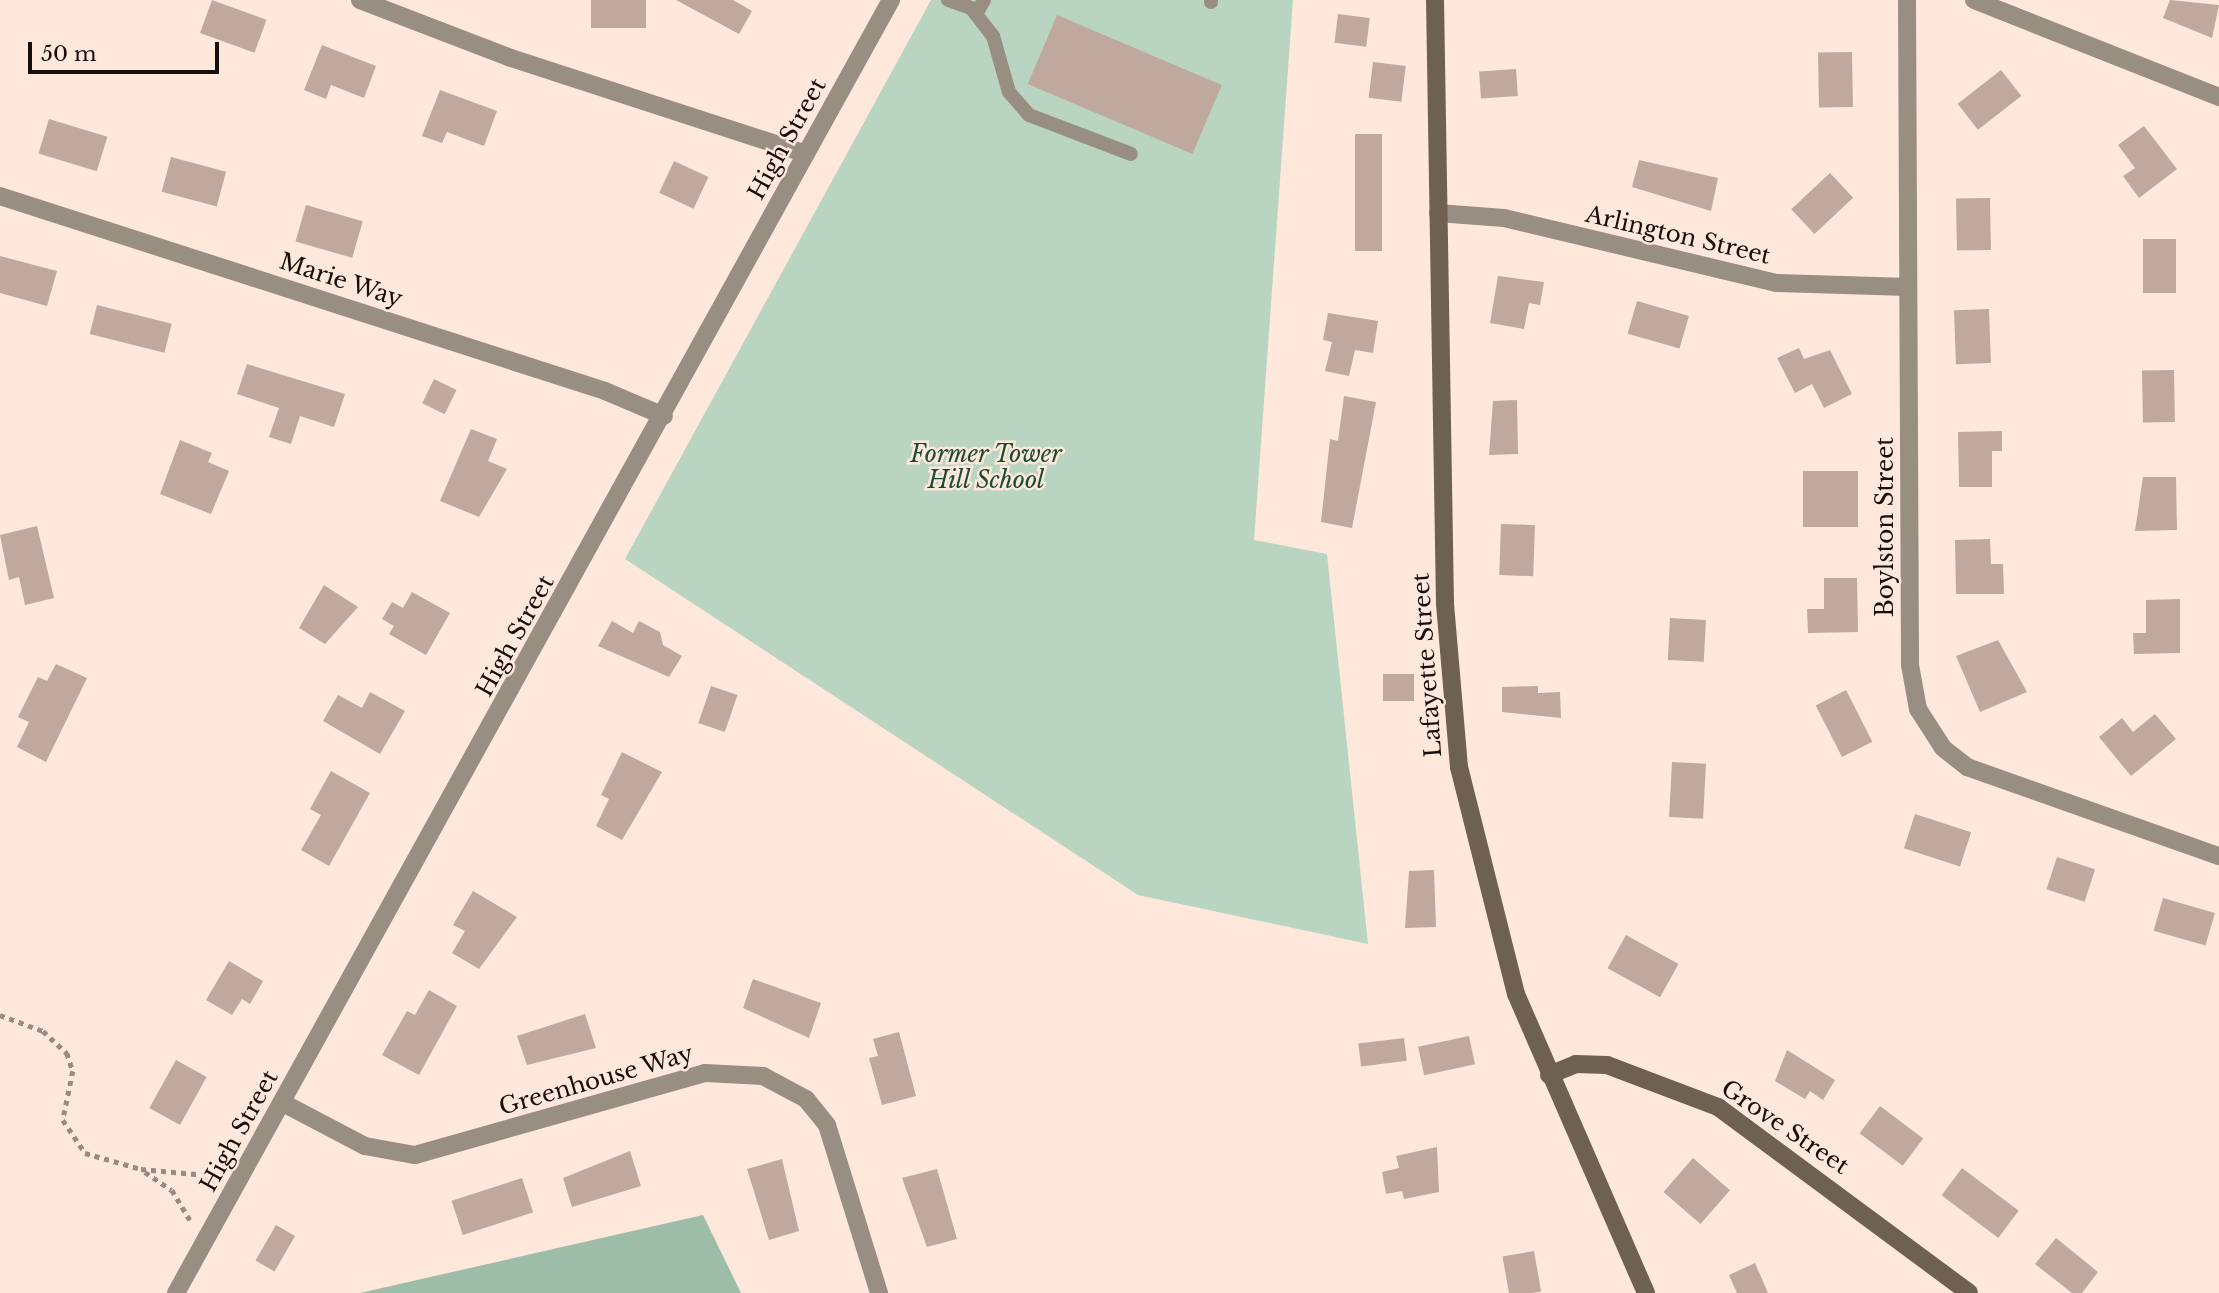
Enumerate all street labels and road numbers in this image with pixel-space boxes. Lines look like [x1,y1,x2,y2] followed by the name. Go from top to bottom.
[742,73,832,205] street label: High Street
[1583,200,1773,270] street label: Arlington Street
[276,247,406,313] street label: Marie Way
[1871,437,1899,617] street label: Boylston Street
[470,570,560,702] street label: High Street
[1407,572,1447,758] street label: Lafayette Street
[495,1039,697,1121] street label: Greenhouse Way
[194,1065,284,1197] street label: High Street
[1716,1074,1854,1180] street label: Grove Street

